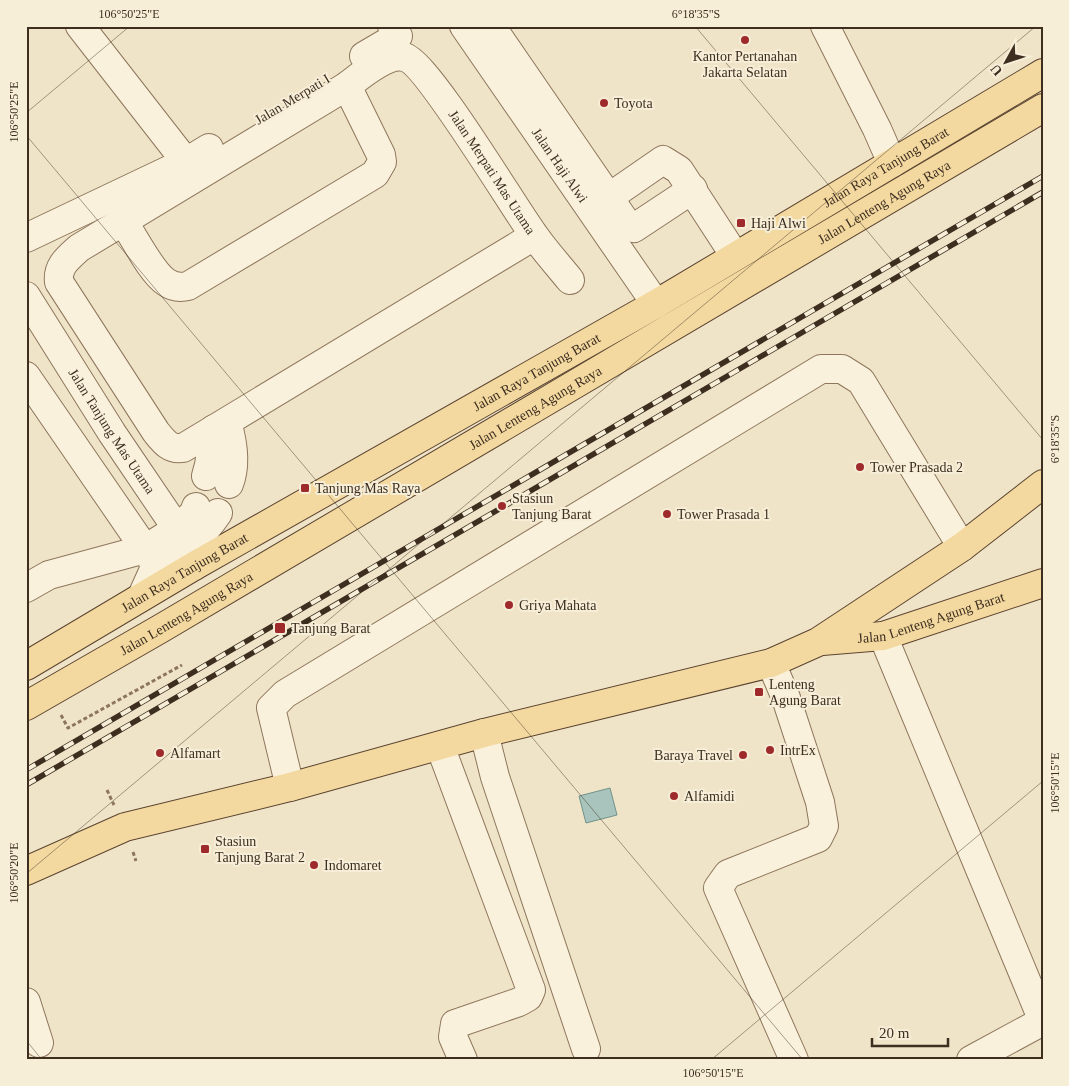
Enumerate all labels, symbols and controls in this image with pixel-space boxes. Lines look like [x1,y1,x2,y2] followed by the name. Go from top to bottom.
[98,7,160,21] text: 106°50'25"E
[672,7,720,21] text: 6°18'35"S
[739,34,751,46] marker: Kantor Pertanahan Jakarta Selatan
[982,38,1032,88] north arrow
[693,49,797,80] place label: Kantor Pertanahan Jakarta Selatan
[987,61,1005,79] text: U
[252,71,333,128] street label: Jalan Merpati I
[7,81,21,143] text: 106°50'25"E
[614,96,653,111] place label: Toyota
[598,97,610,109] marker: Toyota
[446,107,539,238] street label: Jalan Merpati Mas Utama
[820,124,952,211] street label: Jalan Raya Tanjung Barat
[529,125,591,206] street label: Jalan Haji Alwi
[815,157,954,247] street label: Jalan Lenteng Agung Raya
[751,216,806,231] place label: Haji Alwi
[735,217,747,229] marker: Haji Alwi
[470,330,603,414] street label: Jalan Raya Tanjung Barat
[466,363,605,453] street label: Jalan Lenteng Agung Raya
[65,366,158,497] street label: Jalan Tanjung Mas Utama
[1048,415,1062,463] text: 6°18'35"S
[870,460,963,475] place label: Tower Prasada 2
[854,461,866,473] marker: Tower Prasada 2
[315,481,421,496] place label: Tanjung Mas Raya
[299,482,311,494] marker: Tanjung Mas Raya
[512,491,592,522] place label: Stasiun Tanjung Barat
[496,500,508,512] marker: Stasiun Tanjung Barat
[677,507,770,522] place label: Tower Prasada 1
[661,508,673,520] marker: Tower Prasada 1
[119,530,251,616] street label: Jalan Raya Tanjung Barat
[117,569,256,658] street label: Jalan Lenteng Agung Raya
[857,589,1006,646] street label: Jalan Lenteng Agung Barat
[519,598,597,613] place label: Griya Mahata
[503,599,515,611] marker: Griya Mahata
[273,621,287,635] marker: Tanjung Barat
[291,621,371,636] place label: Tanjung Barat
[769,677,841,708] place label: Lenteng Agung Barat
[753,686,765,698] marker: Lenteng Agung Barat
[780,743,816,758] place label: IntrEx
[764,744,776,756] marker: IntrEx
[170,746,221,761] place label: Alfamart
[154,747,166,759] marker: Alfamart
[654,748,733,763] place label: Baraya Travel
[737,749,749,761] marker: Baraya Travel
[1048,752,1062,814] text: 106°50'15"E
[684,789,735,804] place label: Alfamidi
[668,790,680,802] marker: Alfamidi
[215,834,305,865] place label: Stasiun Tanjung Barat 2
[7,842,21,904] text: 106°50'20"E
[199,843,211,855] marker: Stasiun Tanjung Barat 2
[324,858,382,873] place label: Indomaret
[308,859,320,871] marker: Indomaret
[872,1016,948,1048] scale bar
[879,1025,910,1041] text: 20 m
[682,1066,744,1080] text: 106°50'15"E

